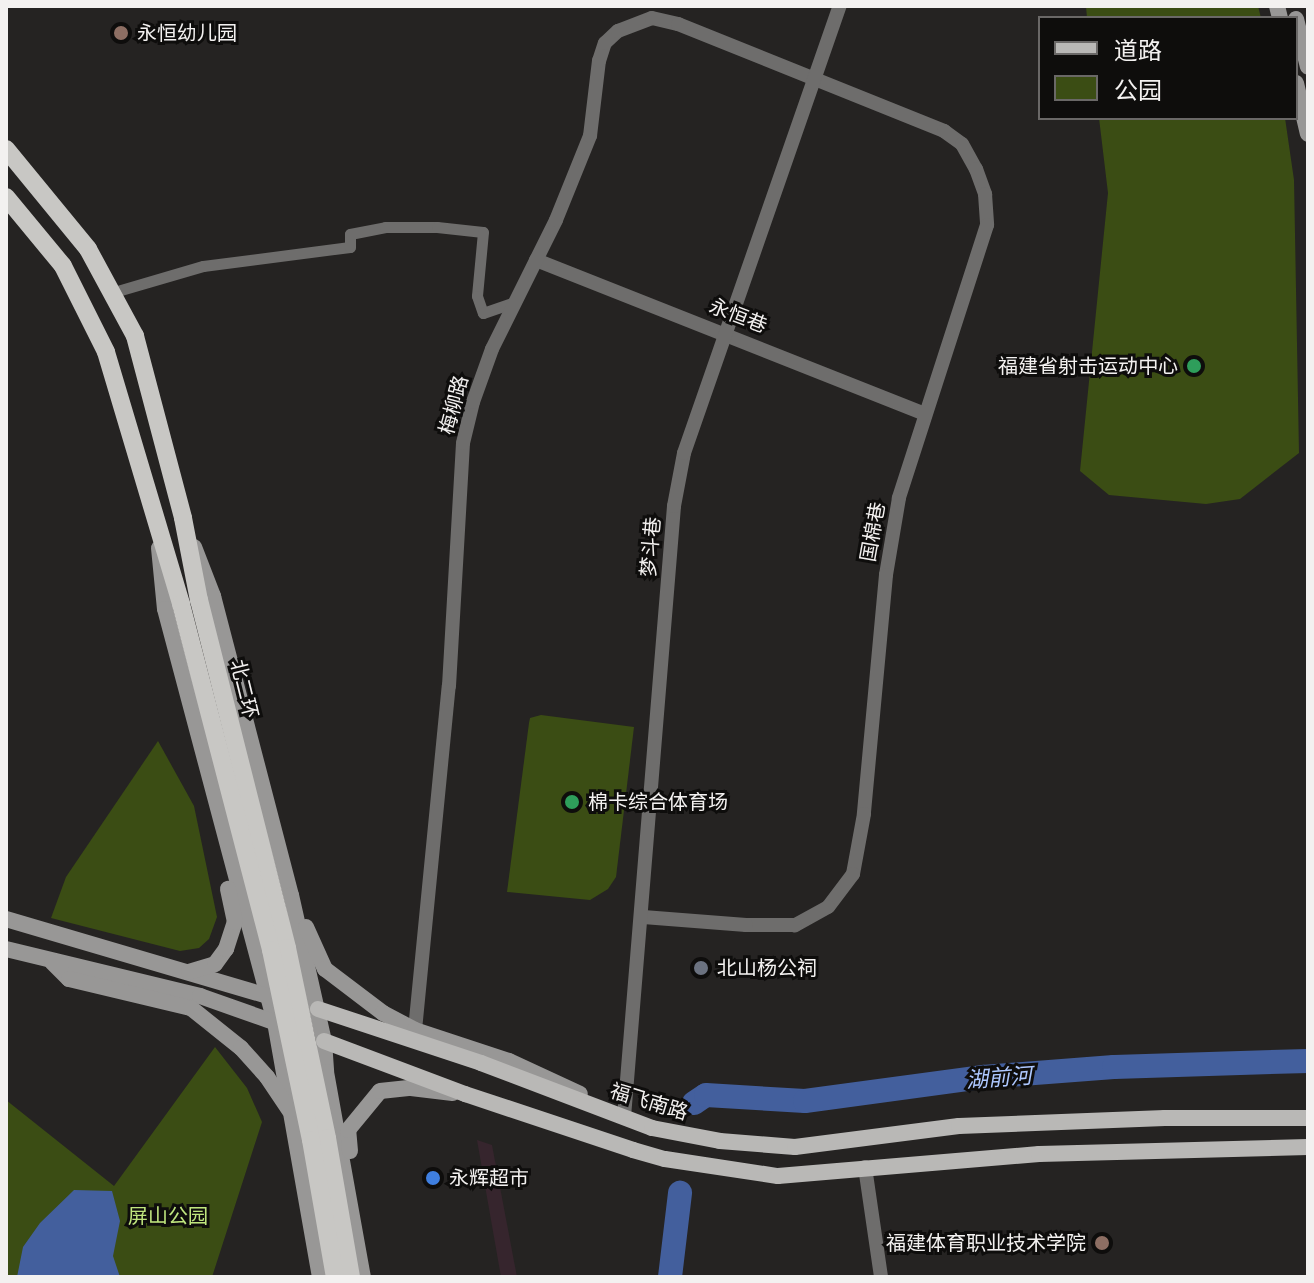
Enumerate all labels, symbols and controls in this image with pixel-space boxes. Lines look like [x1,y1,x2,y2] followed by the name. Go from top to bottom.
[1038,16,1298,120] legend
[137,21,237,45] place label: 永恒幼儿园
[112,24,130,42] marker: 永恒幼儿园
[1114,35,1162,66] text: 道路
[1114,75,1162,106] text: 公园
[706,294,770,338] street label: 永恒巷
[998,354,1178,378] place label: 福建省射击运动中心
[1185,357,1203,375] marker: 福建省射击运动中心
[435,373,473,437] street label: 梅柳路
[856,500,890,564] street label: 国棉巷
[636,516,666,578] street label: 梦斗巷
[225,657,263,721] street label: 北二环
[588,790,728,814] place label: 棉卡综合体育场
[563,793,581,811] marker: 棉卡综合体育场
[717,956,817,980] place label: 北山杨公祠
[692,959,710,977] marker: 北山杨公祠
[965,1063,1033,1093] water label: 湖前河
[607,1079,691,1125] street label: 福飞南路
[449,1166,529,1190] place label: 永辉超市
[424,1169,442,1187] marker: 永辉超市
[128,1204,208,1228] park label: 屏山公园
[886,1231,1086,1255] place label: 福建体育职业技术学院
[1093,1234,1111,1252] marker: 福建体育职业技术学院

